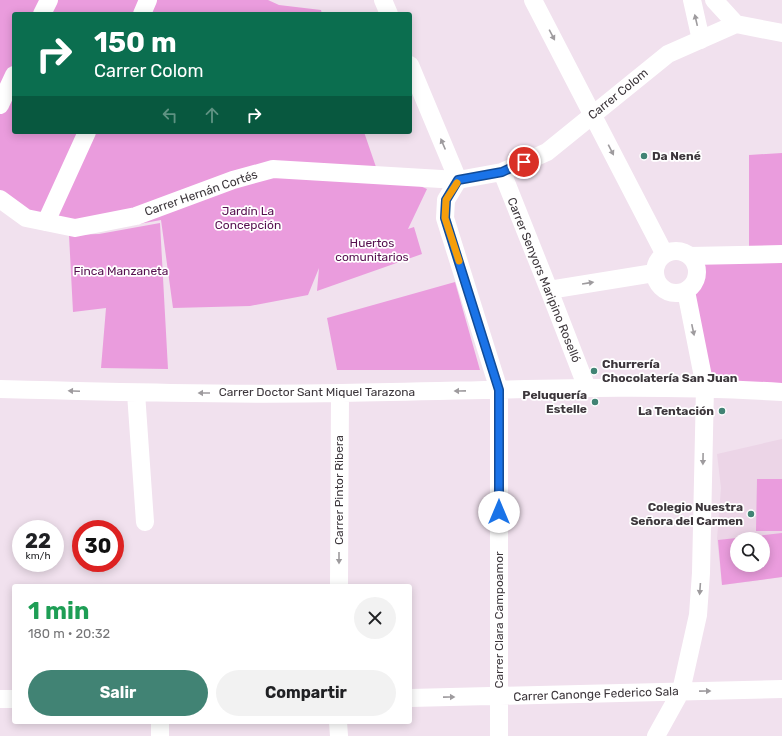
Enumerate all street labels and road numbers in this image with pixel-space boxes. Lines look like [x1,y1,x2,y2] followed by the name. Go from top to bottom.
[585,66,651,122] street label: Carrer Colom
[143,167,259,219] street label: Carrer Hernán Cortés
[504,195,584,365] street label: Carrer Senyors Maripino Roselló
[219,385,415,399] street label: Carrer Doctor Sant Miquel Tarazona
[332,435,346,545] street label: Carrer Pintor Ribera
[492,551,506,689] street label: Carrer Clara Campoamor
[513,684,679,704] street label: Carrer Canonge Federico Sala

